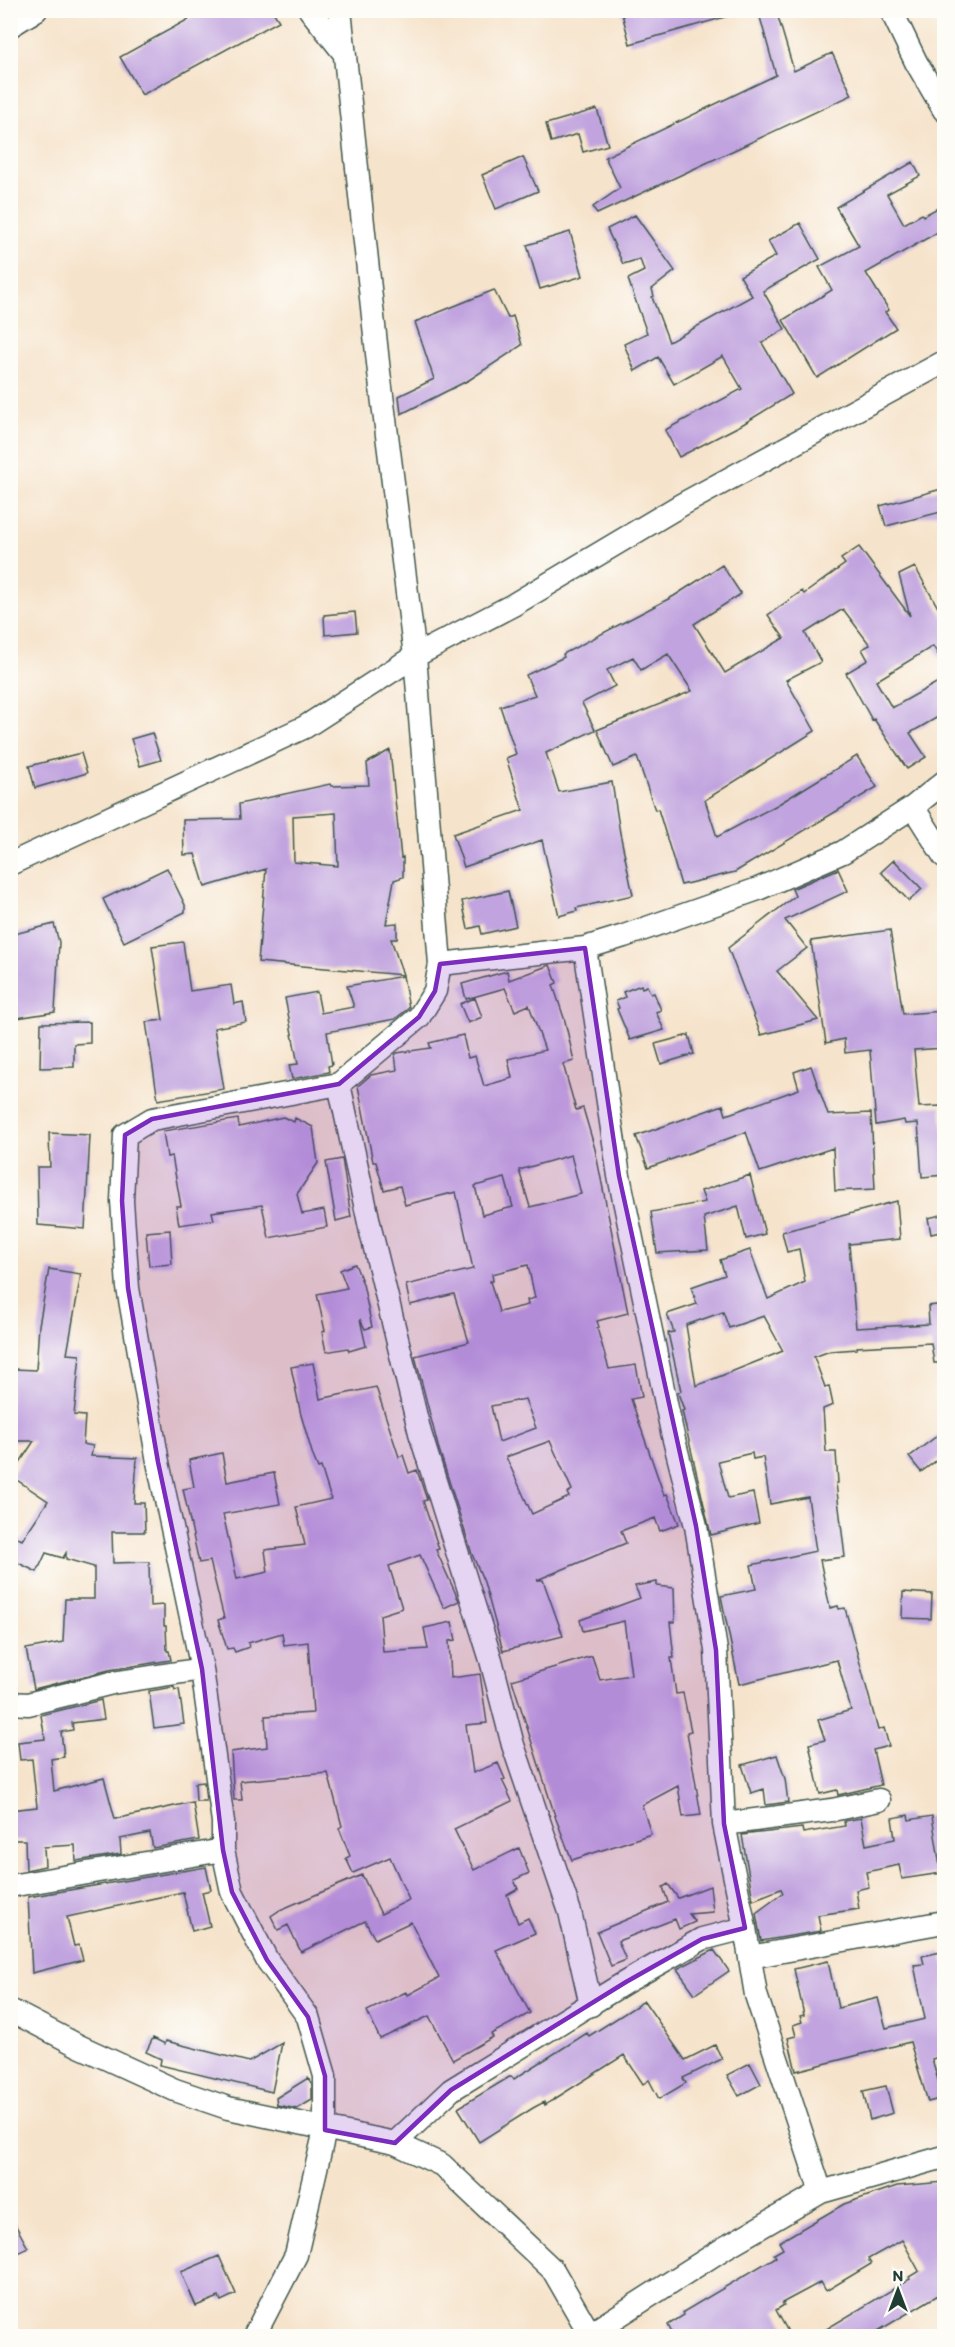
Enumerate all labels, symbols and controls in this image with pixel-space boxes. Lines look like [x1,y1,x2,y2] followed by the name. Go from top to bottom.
[868,2260,928,2320] north arrow
[893,2266,903,2285] text: N

